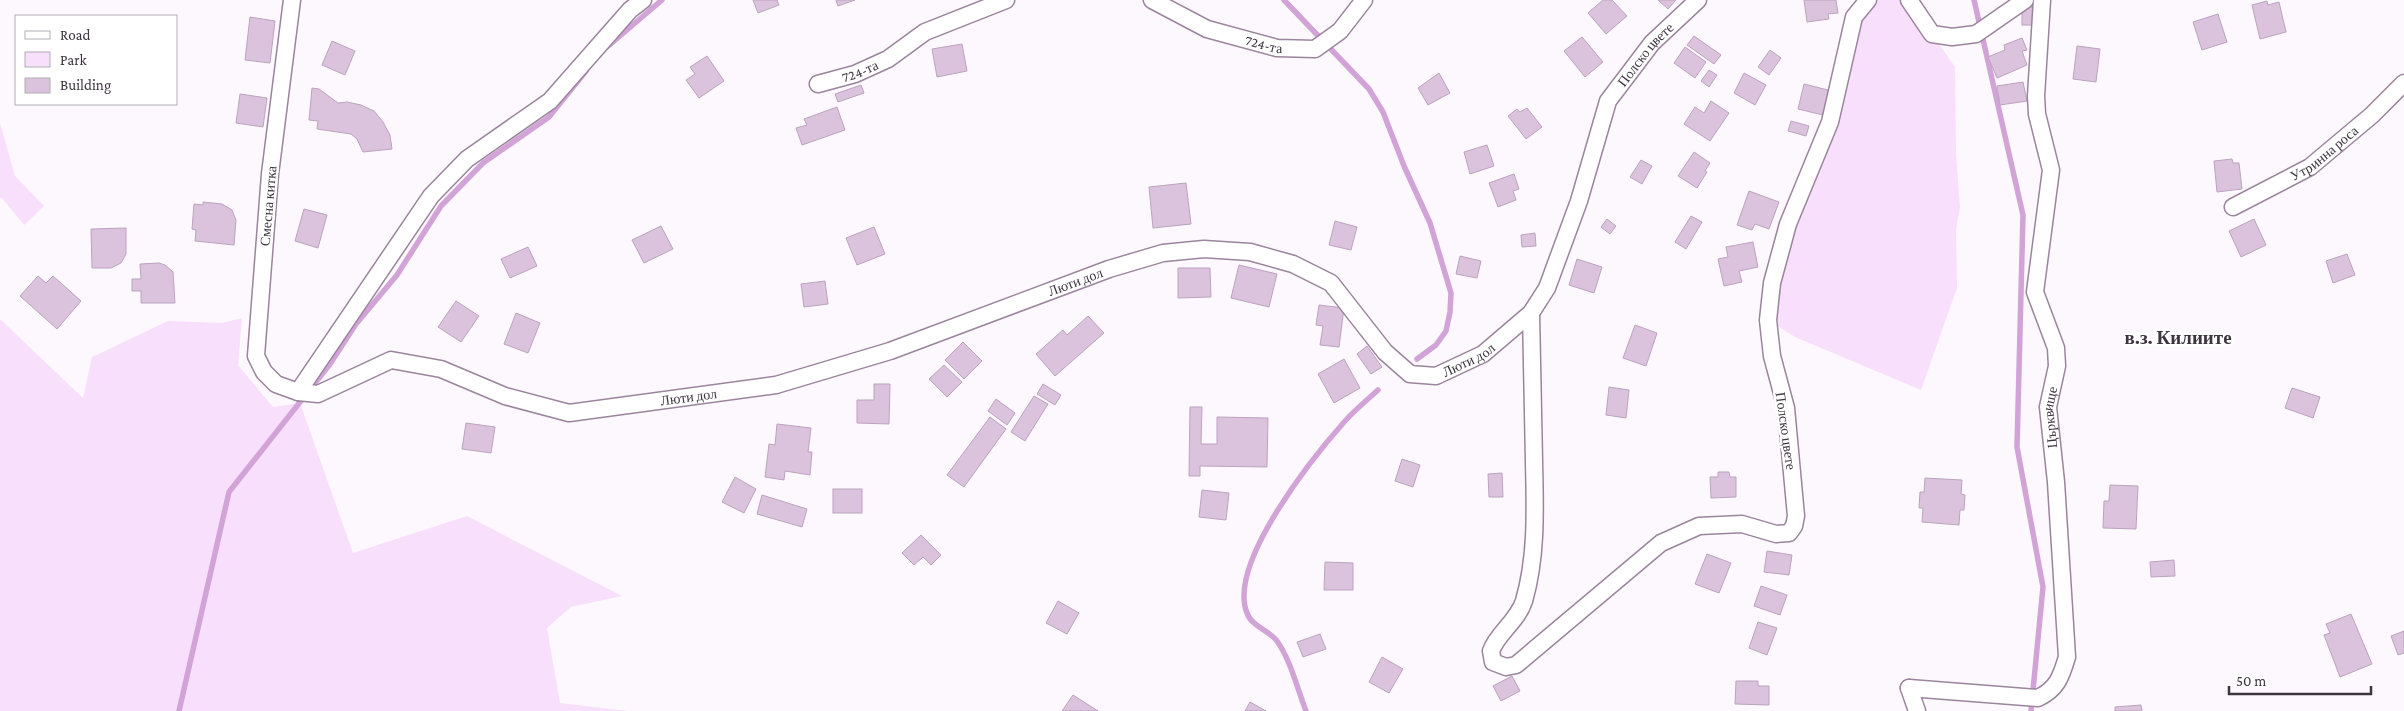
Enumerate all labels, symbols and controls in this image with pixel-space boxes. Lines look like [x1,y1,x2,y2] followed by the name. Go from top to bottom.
[15,15,178,105] legend
[1614,19,1677,90] street label: Полско цвете
[60,27,91,43] text: Road
[1243,32,1283,56] street label: 724-та
[60,52,87,68] text: Park
[840,56,881,85] street label: 724-та
[60,77,111,94] text: Building
[2287,122,2362,184] street label: Утринна роса
[257,164,280,247] street label: Смесна китка
[1046,264,1105,299] street label: Люти дол
[2124,327,2232,348] district label: в.з. Килиите
[1440,340,1498,380] street label: Люти дол
[659,385,718,409] street label: Люти дол
[2039,385,2060,449] street label: Църквище
[1773,391,1799,471] street label: Полско цвете
[2229,664,2372,696] scale bar
[2236,673,2266,689] text: 50 m

